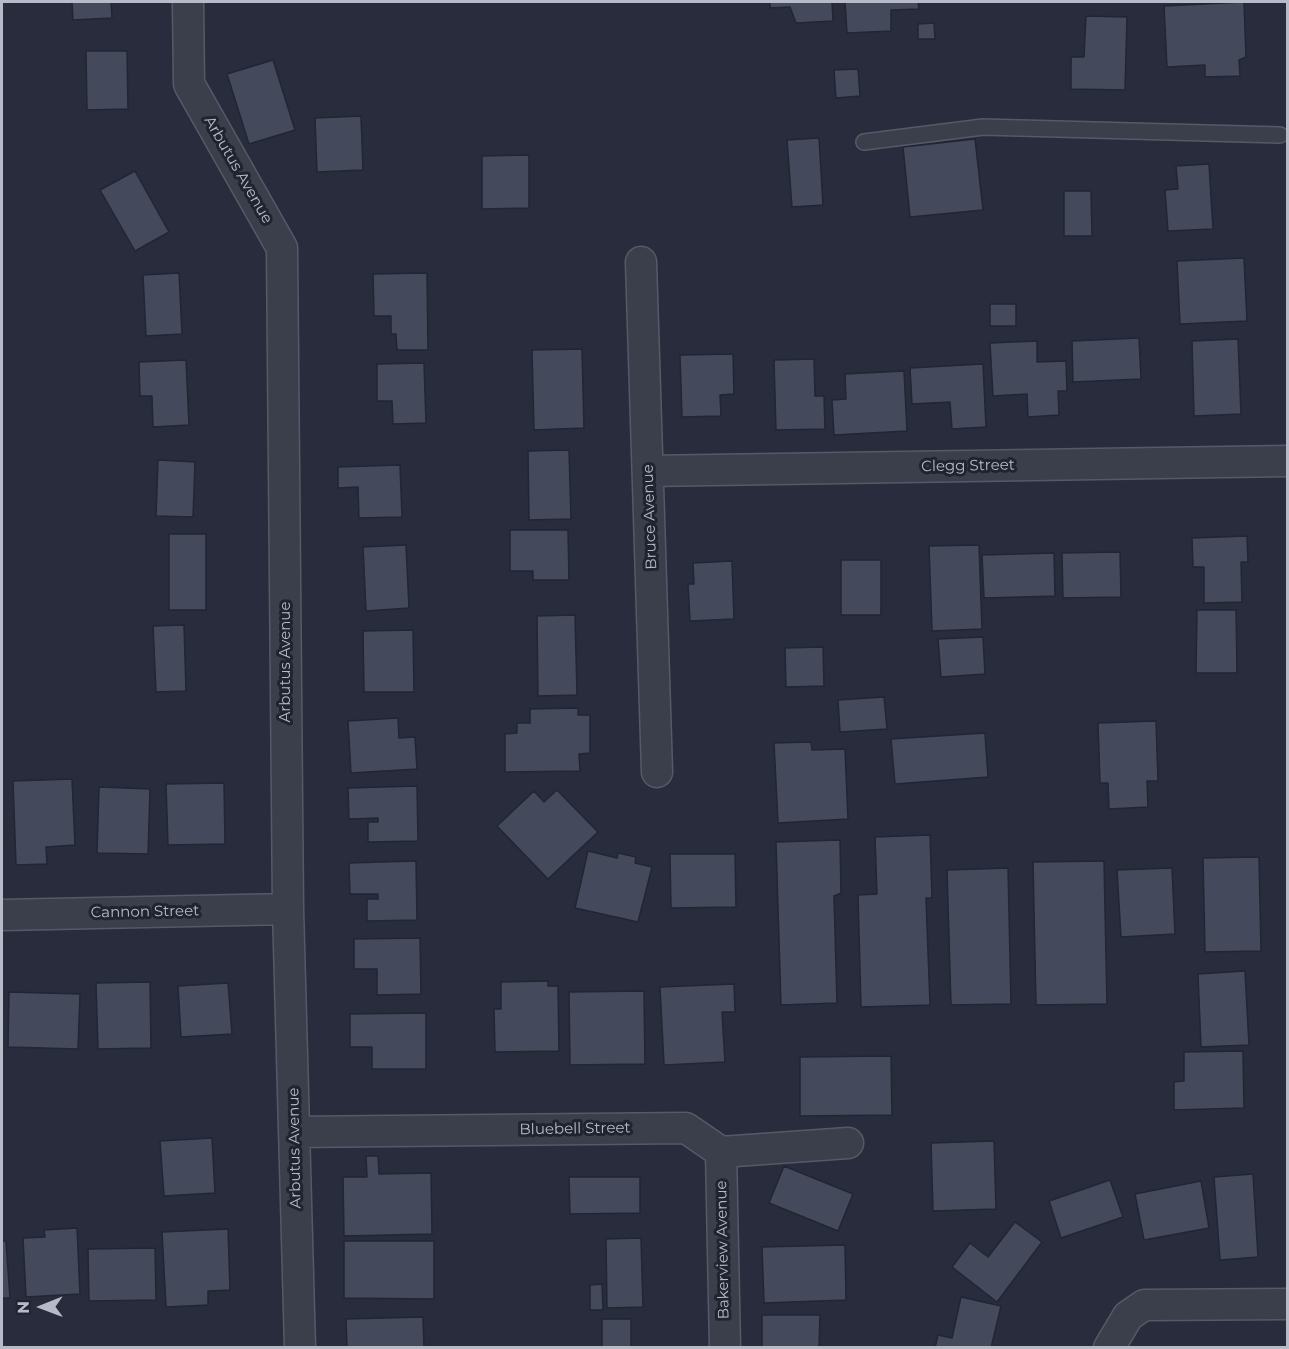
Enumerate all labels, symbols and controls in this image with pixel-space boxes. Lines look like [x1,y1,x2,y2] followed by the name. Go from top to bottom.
[200,113,276,227] street label: Arbutus Avenue
[921,456,1015,476] street label: Clegg Street
[639,464,661,570] street label: Bruce Avenue
[277,602,295,722] street label: Arbutus Avenue
[91,902,199,922] street label: Cannon Street
[285,1087,305,1209] street label: Arbutus Avenue
[519,1119,631,1139] street label: Bluebell Street
[713,1180,733,1320] street label: Bakerview Avenue
[12,1277,72,1337] north arrow
[14,1301,33,1314] text: N

